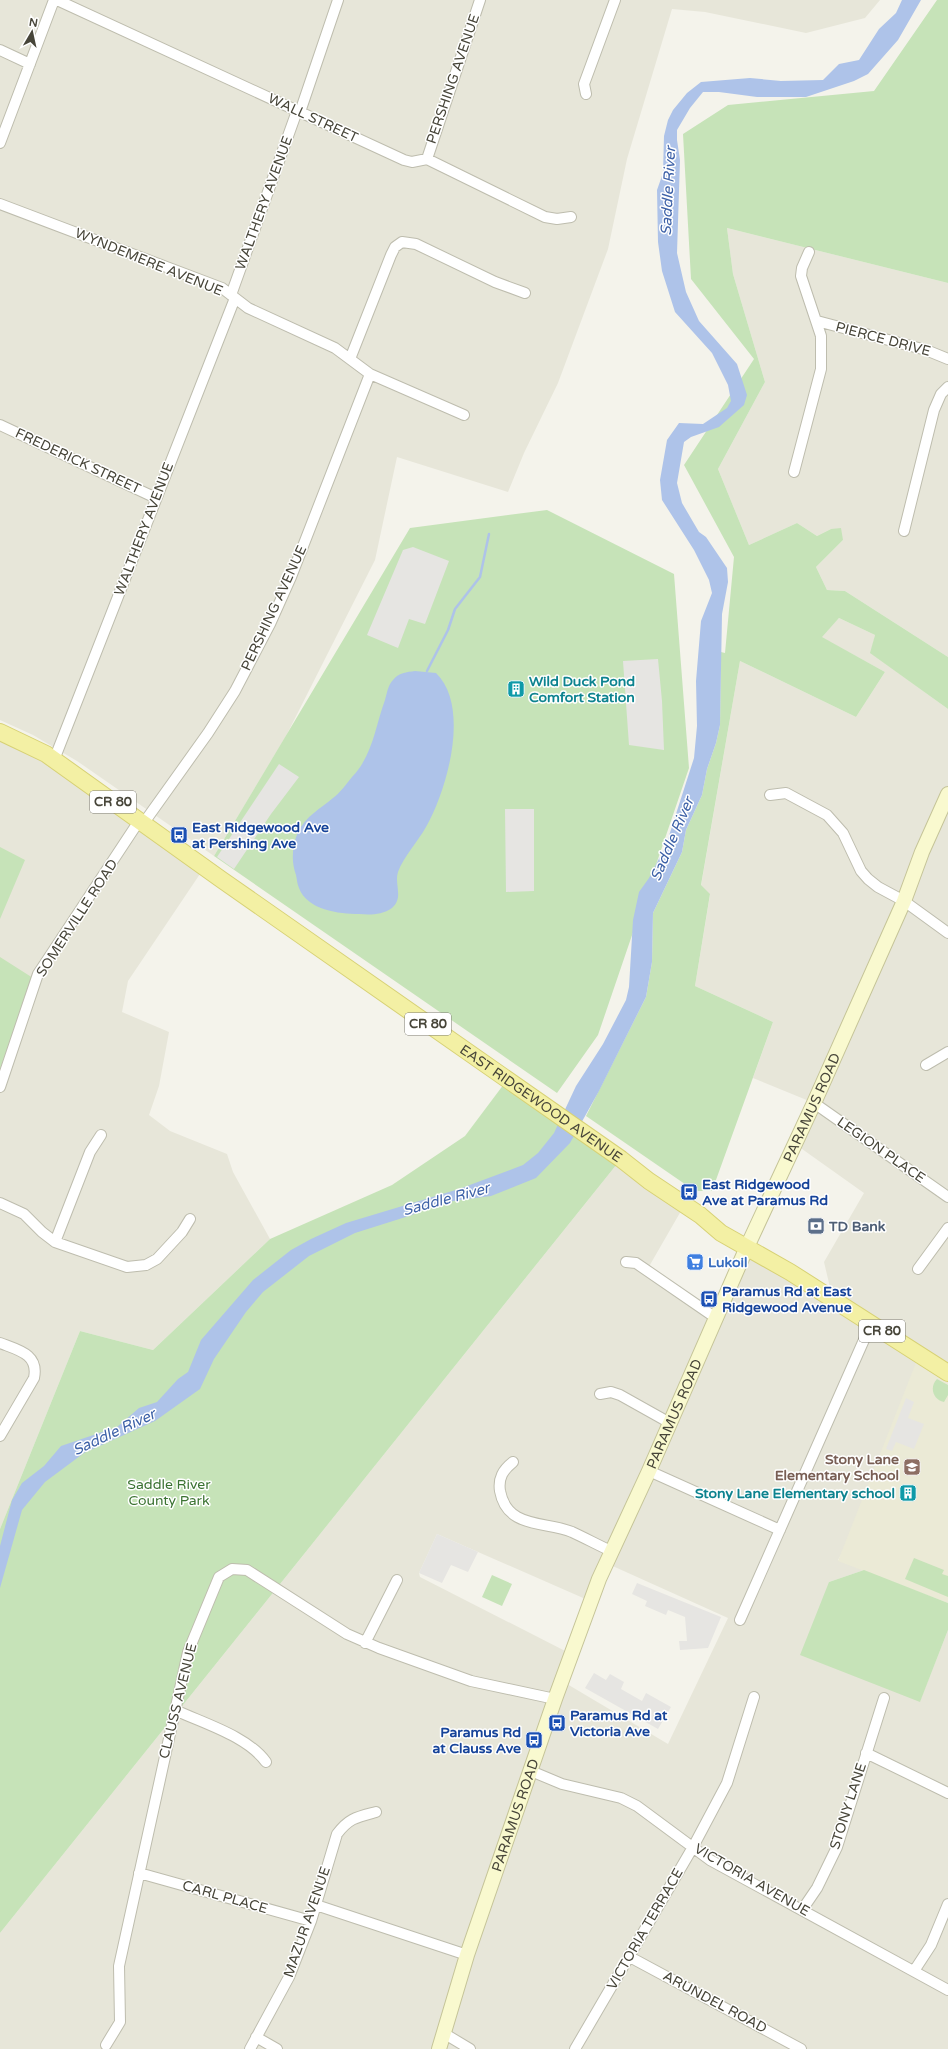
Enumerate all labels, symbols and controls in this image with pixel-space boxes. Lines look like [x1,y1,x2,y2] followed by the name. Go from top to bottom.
[12,12,52,52] north arrow
[423,12,483,146] street label: PERSHING AVENUE
[28,16,39,30] text: N
[265,90,361,146] street label: WALL STREET
[232,134,296,272] street label: WALTHERY AVENUE
[657,144,679,236] water label: Saddle River
[72,224,226,300] street label: WYNDEMERE AVENUE
[834,318,932,360] street label: PIERCE DRIVE
[13,424,144,498] street label: FREDERICK STREET
[111,460,177,598] street label: WALTHERY AVENUE
[238,543,311,673] street label: PERSHING AVENUE
[529,673,635,706] place label: Wild Duck Pond Comfort Station
[506,679,526,699] building icon: Wild Duck Pond Comfort Station
[90,791,136,813] road number: CR 80
[646,792,699,884] water label: Saddle River
[192,819,329,852] place label: East Ridgewood Ave at Pershing Ave
[169,825,189,845] bus stop icon: East Ridgewood Ave at Pershing Ave
[33,856,121,980] street label: SOMERVILLE ROAD
[405,1013,451,1035] road number: CR 80
[457,1041,626,1166] street label: EAST RIDGEWOOD AVENUE
[779,1050,844,1165] street label: PARAMUS ROAD
[834,1113,928,1187] street label: LEGION PLACE
[702,1176,828,1209] place label: East Ridgewood Ave at Paramus Rd
[401,1178,494,1219] water label: Saddle River
[679,1182,699,1202] bus stop icon: East Ridgewood Ave at Paramus Rd
[806,1216,826,1236] bank icon: TD Bank
[828,1218,886,1235] place label: TD Bank
[685,1252,705,1272] supermarket icon: Lukoil
[708,1254,748,1271] place label: Lukoil
[722,1283,852,1316] place label: Paramus Rd at East Ridgewood Avenue
[699,1289,719,1309] bus stop icon: Paramus Rd at East Ridgewood Avenue
[859,1320,905,1342] road number: CR 80
[643,1356,705,1471] street label: PARAMUS ROAD
[70,1404,160,1459] water label: Saddle River
[775,1451,899,1484] place label: Stony Lane Elementary School
[902,1457,922,1477] school or university icon: Stony Lane Elementary School
[127,1476,211,1509] park label: Saddle River County Park
[898,1483,918,1503] building icon: Stony Lane Elementary school
[695,1485,895,1502] place label: Stony Lane Elementary school
[155,1641,201,1761] street label: CLAUSS AVENUE
[570,1707,668,1740] place label: Paramus Rd at Victoria Ave
[547,1713,567,1733] bus stop icon: Paramus Rd at Victoria Ave
[432,1724,521,1757] place label: Paramus Rd at Clauss Ave
[524,1730,544,1750] bus stop icon: Paramus Rd at Clauss Ave
[488,1756,542,1874] street label: PARAMUS ROAD
[826,1761,870,1851] street label: STONY LANE
[691,1840,813,1920] street label: VICTORIA AVENUE
[280,1864,334,1980] street label: MAZUR AVENUE
[603,1865,687,1993] street label: VICTORIA TERRACE
[180,1877,270,1917] street label: CARL PLACE
[660,1967,770,2037] street label: ARUNDEL ROAD

